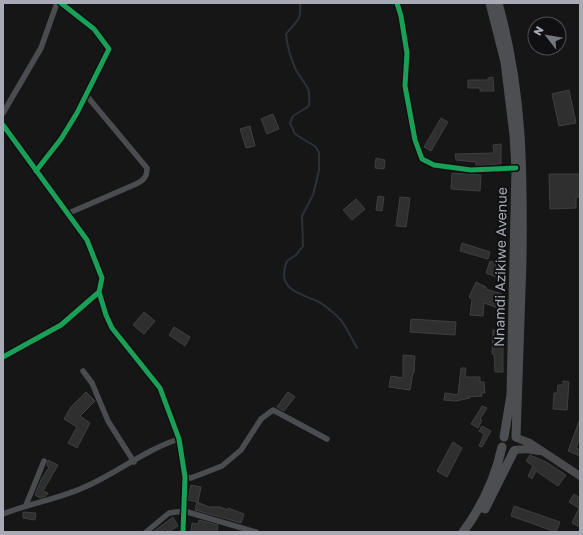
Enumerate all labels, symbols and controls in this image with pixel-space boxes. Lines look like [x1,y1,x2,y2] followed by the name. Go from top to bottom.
[527,16,567,56] north arrow
[530,24,546,38] text: N
[490,187,510,347] street label: Nnamdi Azikiwe Avenue

